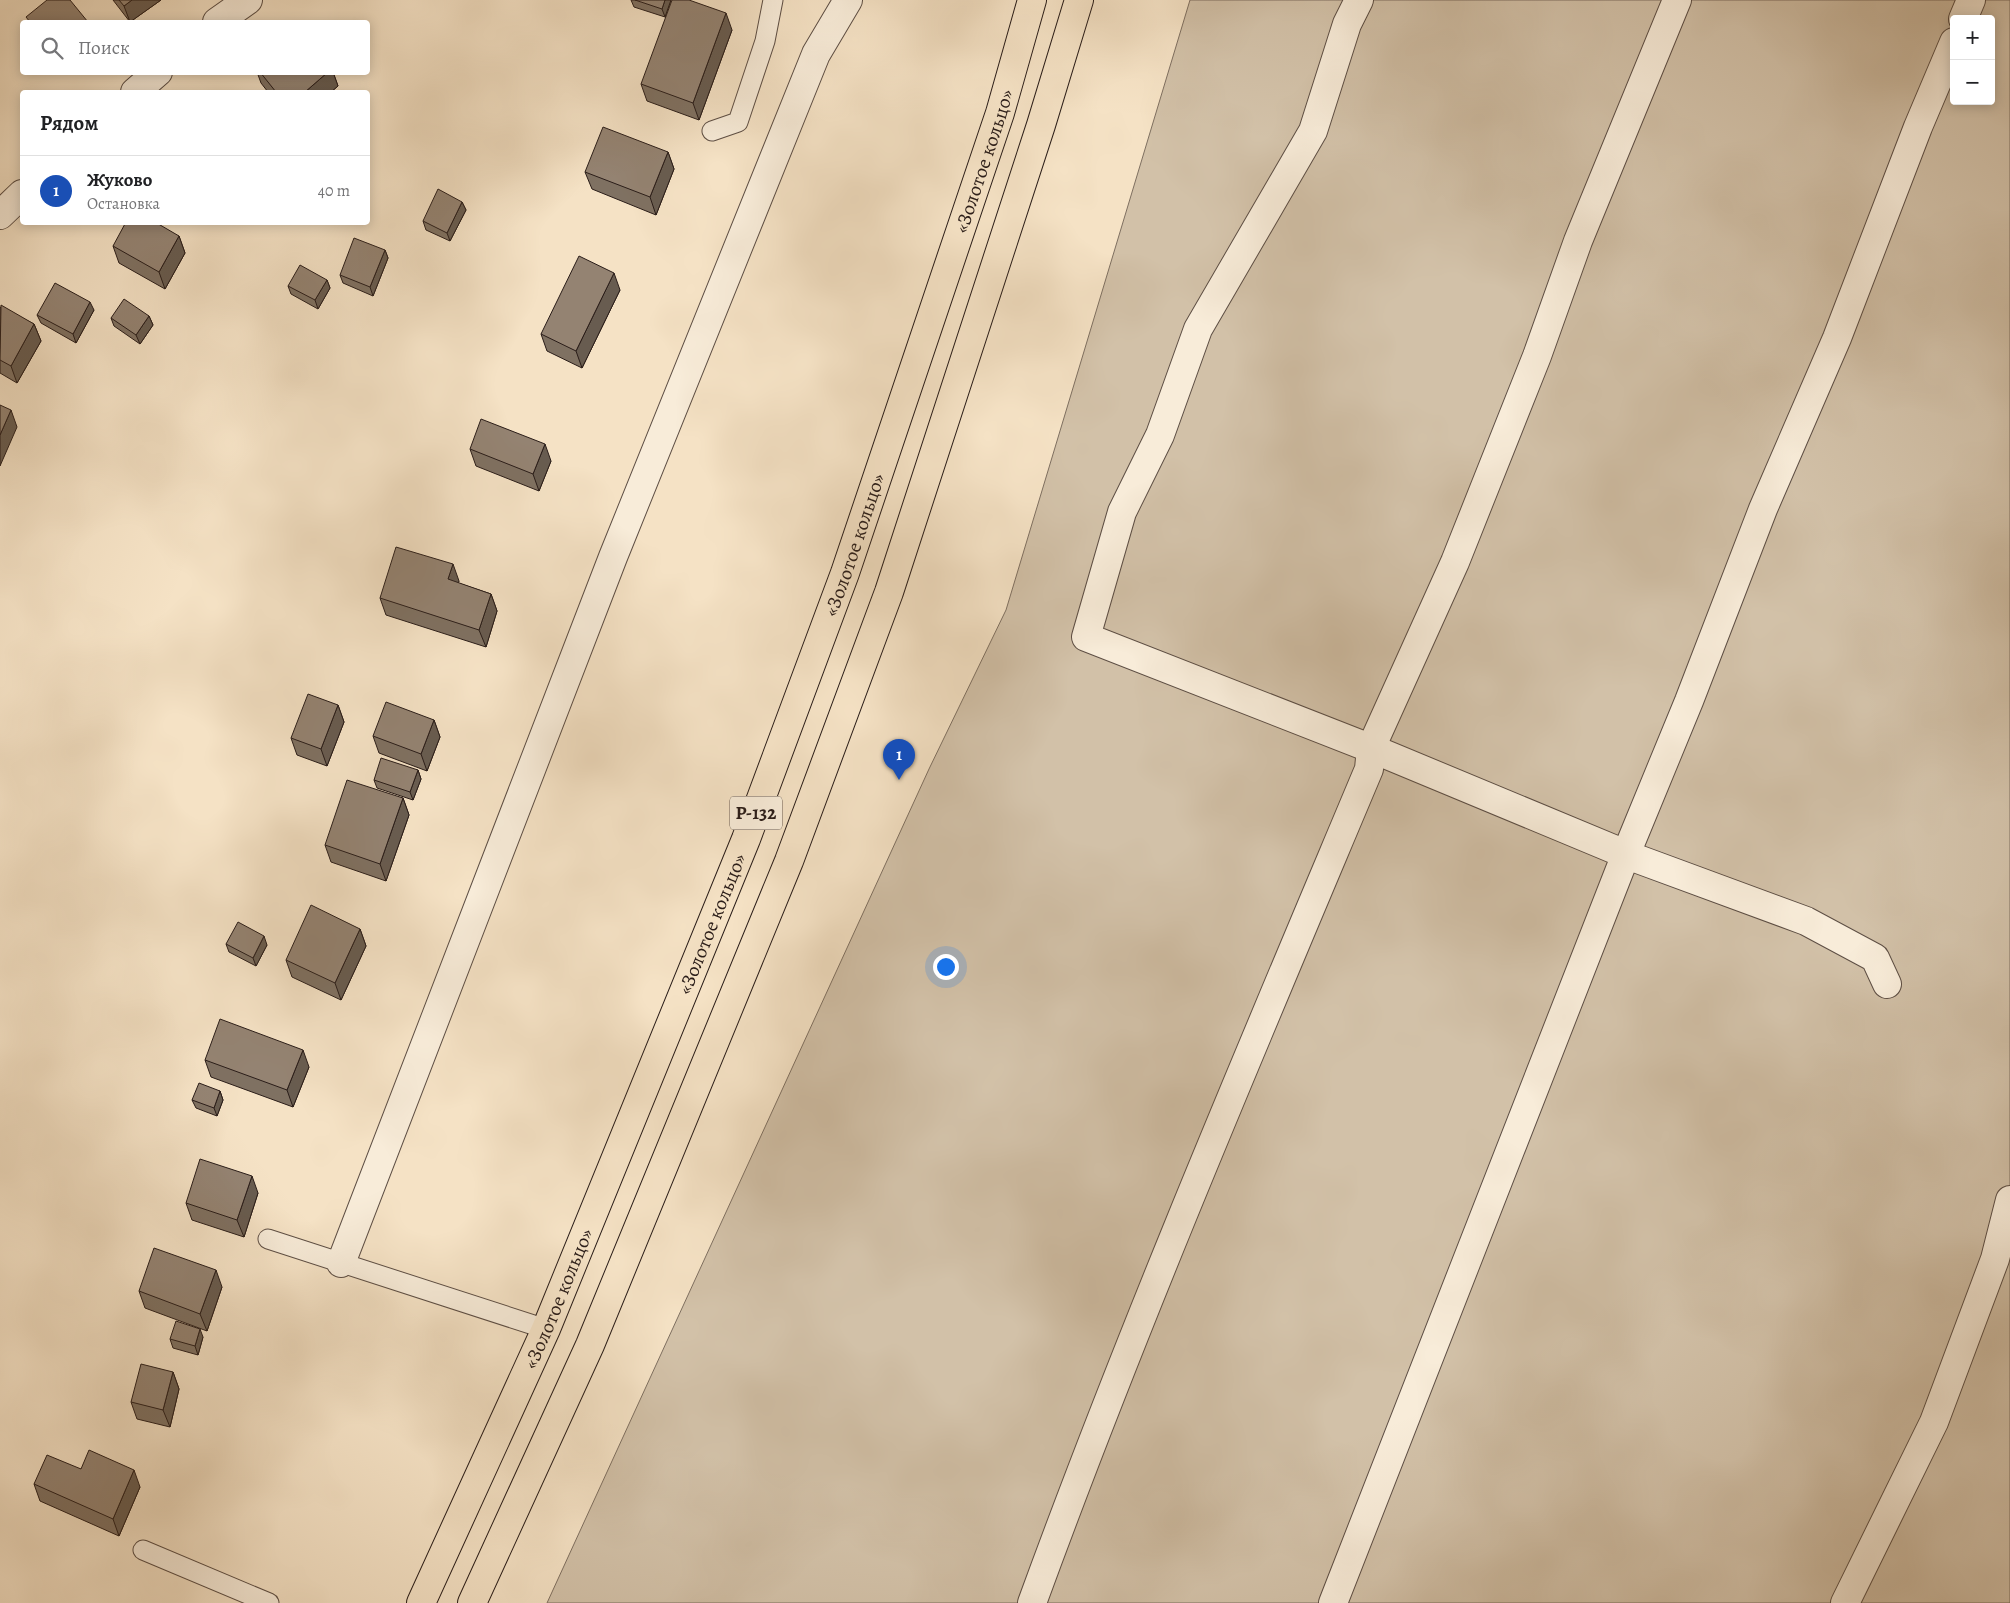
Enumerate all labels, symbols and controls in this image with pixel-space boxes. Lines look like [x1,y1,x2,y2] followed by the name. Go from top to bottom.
[1950,15,1995,105] map controls
[1950,15,1995,60] button: +
[20,20,370,75] search box
[38,34,66,62] icon: search
[78,35,130,61] text: Поиск
[1950,60,1995,105] button: −
[947,86,1020,236] street label: «Золотое кольцо»
[40,109,98,137] text: Рядом
[87,167,152,193] text: Жуково
[53,180,59,202] text: 1
[318,180,350,202] text: 40 m
[87,193,160,215] text: Остановка
[817,469,891,620] street label: «Золотое кольцо»
[883,739,915,780] pin: 1
[730,796,782,830] road number: Р-132
[671,849,752,998] street label: «Золотое кольцо»
[933,954,959,980] your location
[516,1224,599,1373] street label: «Золотое кольцо»

